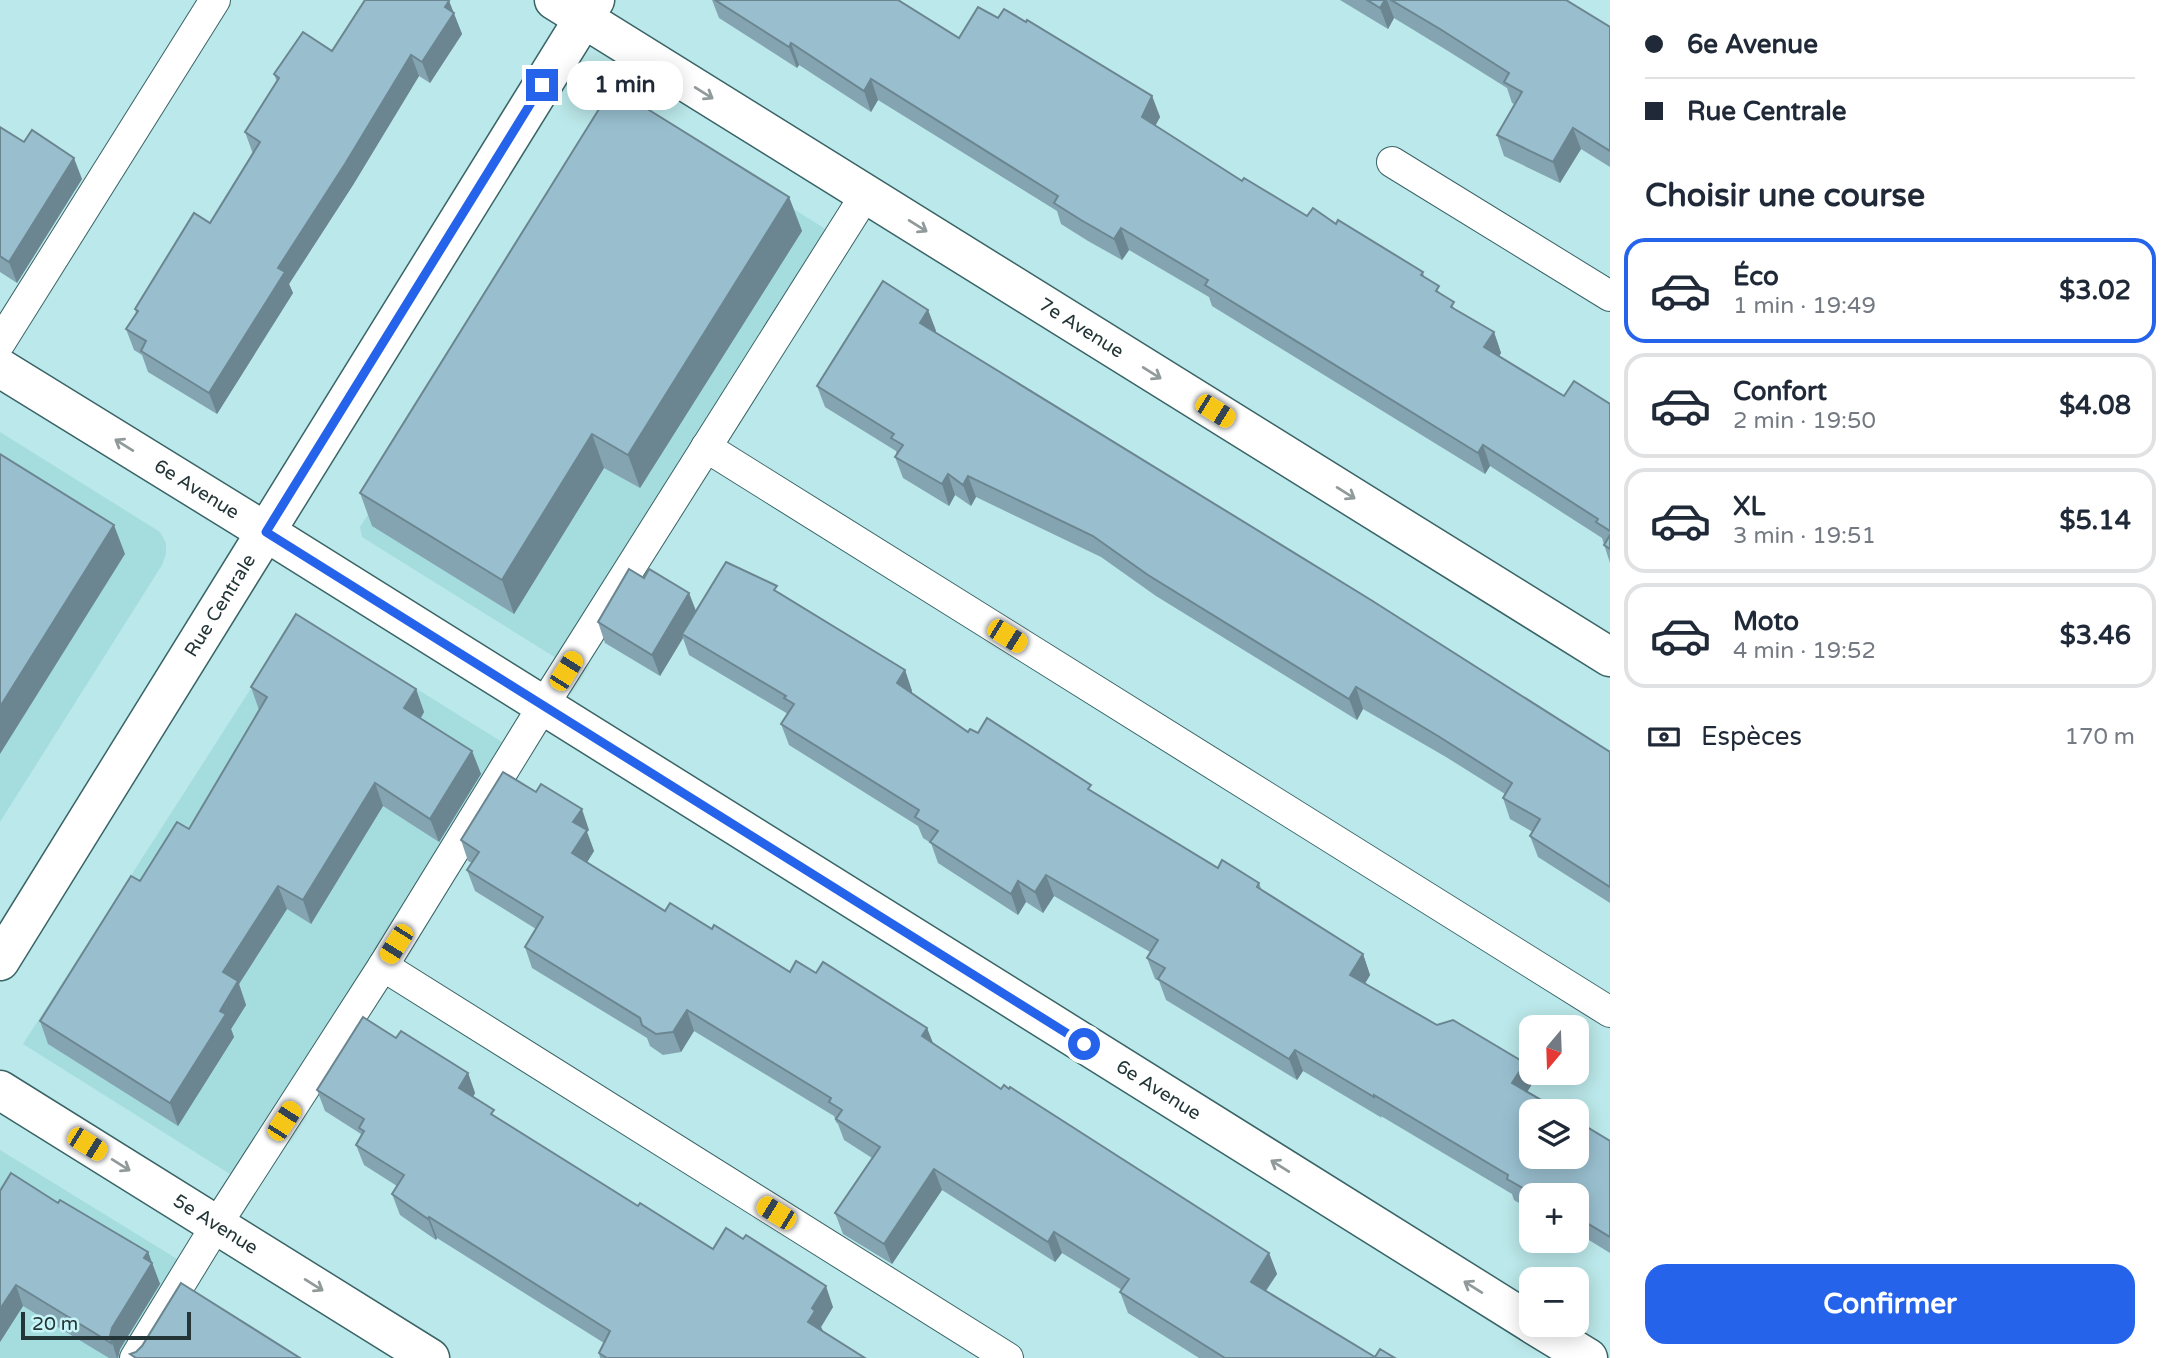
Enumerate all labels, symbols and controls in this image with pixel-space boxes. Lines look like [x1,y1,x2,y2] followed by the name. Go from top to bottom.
[1687,29,1818,60] text: 6e Avenue
[566,60,682,110] callout: 1 min
[526,69,558,101] route end
[594,71,656,99] text: 1 min
[693,87,713,101] one-way arrow
[1687,96,1846,127] text: Rue Centrale
[1645,177,1925,215] text: Choisir une course
[907,220,927,234] one-way arrow
[1649,259,1712,322] icon: car
[1733,261,1779,292] text: Éco
[2059,275,2131,306] text: $3.02
[1733,292,1876,320] text: 1 min · 19:49
[1035,293,1128,363] street label: 7e Avenue
[1142,366,1162,380] one-way arrow
[1649,374,1712,437] icon: car
[1733,376,1827,407] text: Confort
[2059,390,2131,421] text: $4.08
[1192,391,1239,431] car
[1733,407,1876,435] text: 2 min · 19:50
[115,438,135,452] one-way arrow
[150,455,243,524] street label: 6e Avenue
[1335,486,1355,500] one-way arrow
[1649,489,1712,552] icon: car
[1733,491,1765,522] text: XL
[2059,505,2131,536] text: $5.14
[1733,522,1876,550] text: 3 min · 19:51
[180,550,260,661] street label: Rue Centrale
[1649,604,1712,667] icon: car
[1733,606,1799,637] text: Moto
[984,616,1031,656] car
[2060,620,2131,651] text: $3.46
[1733,637,1876,665] text: 4 min · 19:52
[546,648,587,694] car
[1645,718,1683,756] icon: cash
[1701,721,1802,752] text: Espèces
[2065,723,2135,751] text: 170 m
[376,921,417,967] car
[1519,1015,1589,1085] north arrow
[1519,1015,1589,1337] map controls
[1068,1028,1100,1060] route start
[1112,1055,1205,1125] street label: 6e Avenue
[264,1098,305,1144] car
[1519,1099,1589,1169] button: layers
[64,1124,111,1164] car
[110,1158,130,1172] one-way arrow
[1271,1159,1291,1173] one-way arrow
[1519,1183,1589,1253] button: +
[169,1190,262,1259] street label: 5e Avenue
[753,1193,800,1233] car
[1645,1264,2135,1344] button: Confirmer
[1519,1267,1589,1337] button: −
[303,1278,323,1292] one-way arrow
[1464,1279,1484,1293] one-way arrow
[21,1309,191,1341] scale bar
[32,1313,78,1335] text: 20 m

